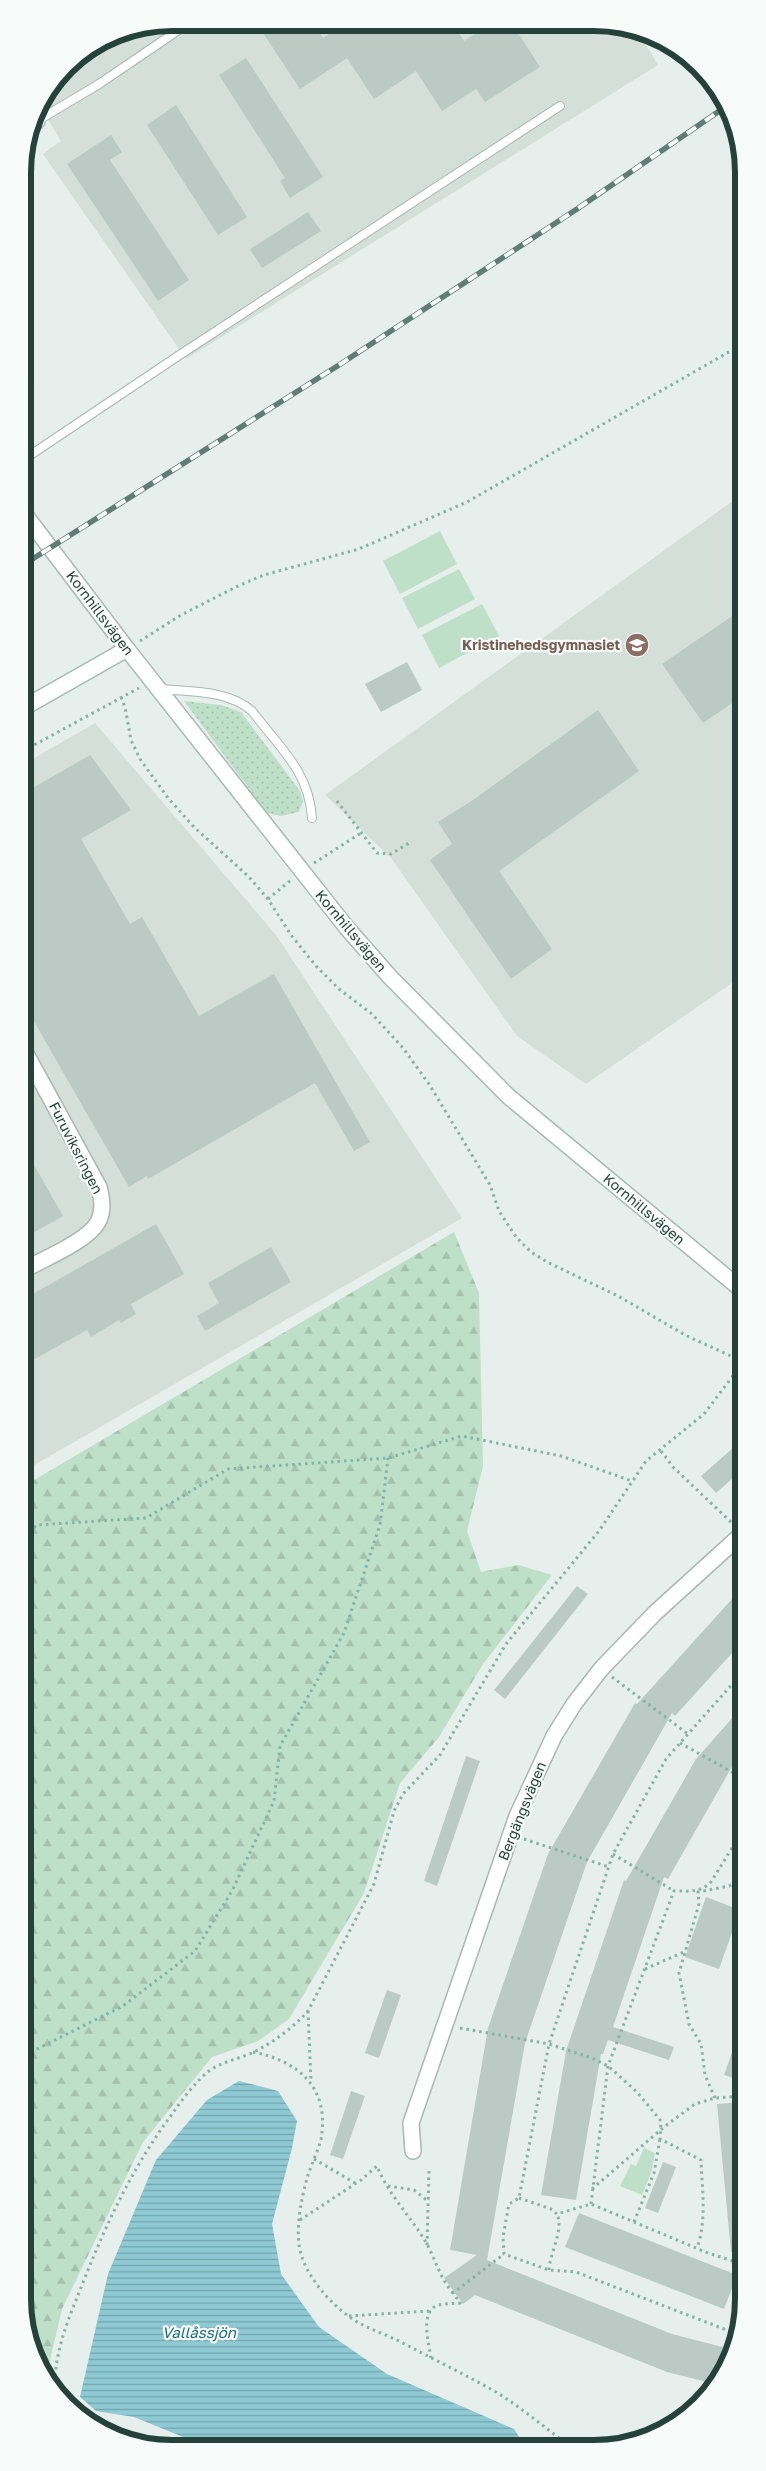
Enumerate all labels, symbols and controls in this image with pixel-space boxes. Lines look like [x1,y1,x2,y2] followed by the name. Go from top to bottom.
[63,567,138,658] street label: Kornhillsvägen
[624,632,650,658] school or university icon: Kristinehedsgymnasiet
[462,636,620,653] place label: Kristinehedsgymnasiet
[312,886,390,975] street label: Kornhillsvägen
[46,1099,107,1197] street label: Furuviksringen
[600,1170,689,1248] street label: Kornhillsvägen
[494,1759,549,1863] street label: Bergängsvägen
[162,2323,237,2342] water label: Vallåssjön

